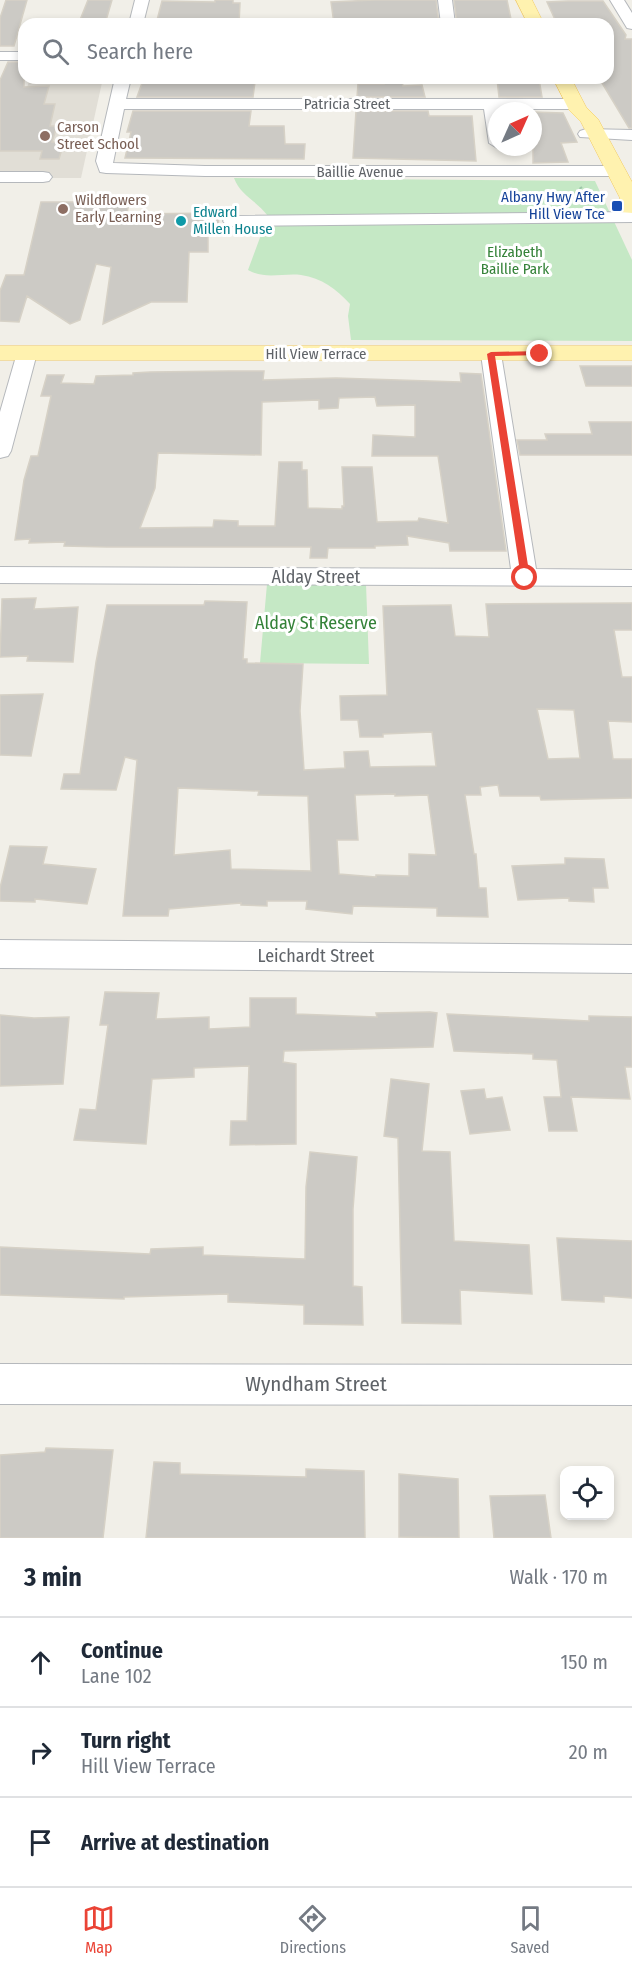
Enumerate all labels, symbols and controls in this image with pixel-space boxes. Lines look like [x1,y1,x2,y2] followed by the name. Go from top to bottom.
[18,18,614,84] search box
[39,35,72,68] icon: search
[87,38,193,65] text: Search here
[304,95,390,113] street label: Patricia Street
[488,102,542,156] north arrow
[57,118,139,153] place label: Carson Street School
[38,129,52,143] marker: Carson Street School
[316,163,404,181] street label: Baillie Avenue
[501,188,606,223] place label: Albany Hwy After Hill View Tce
[75,191,161,226] place label: Wildflowers Early Learning
[610,199,624,213] marker: Albany Hwy After Hill View Tce
[56,202,70,216] marker: Wildflowers Early Learning
[193,203,273,238] place label: Edward Millen House
[174,214,188,228] marker: Edward Millen House
[481,243,549,278] park label: Elizabeth Baillie Park
[526,340,552,366] route end
[266,345,366,363] street label: Hill View Terrace
[511,564,537,590] route start
[272,566,361,588] street label: Alday Street
[255,612,377,634] park label: Alday St Reserve
[258,945,375,967] street label: Leichardt Street
[245,1371,387,1397] street label: Wyndham Street
[560,1466,614,1520] map controls
[560,1466,614,1520] button: locate
[24,1562,82,1593] text: 3 min
[510,1565,608,1589] text: Walk · 170 m
[81,1637,163,1664] text: Continue
[24,1646,57,1679] icon: ahead
[561,1650,608,1674] text: 150 m
[81,1664,151,1688] text: Lane 102
[81,1727,170,1754] text: Turn right
[24,1736,57,1769] icon: right
[569,1740,608,1764] text: 20 m
[81,1754,216,1778] text: Hill View Terrace
[24,1826,57,1859] icon: arrive
[81,1829,269,1856] text: Arrive at destination
[82,1902,115,1957] tab: Map
[280,1902,346,1957] tab: Directions
[511,1902,550,1957] tab: Saved

